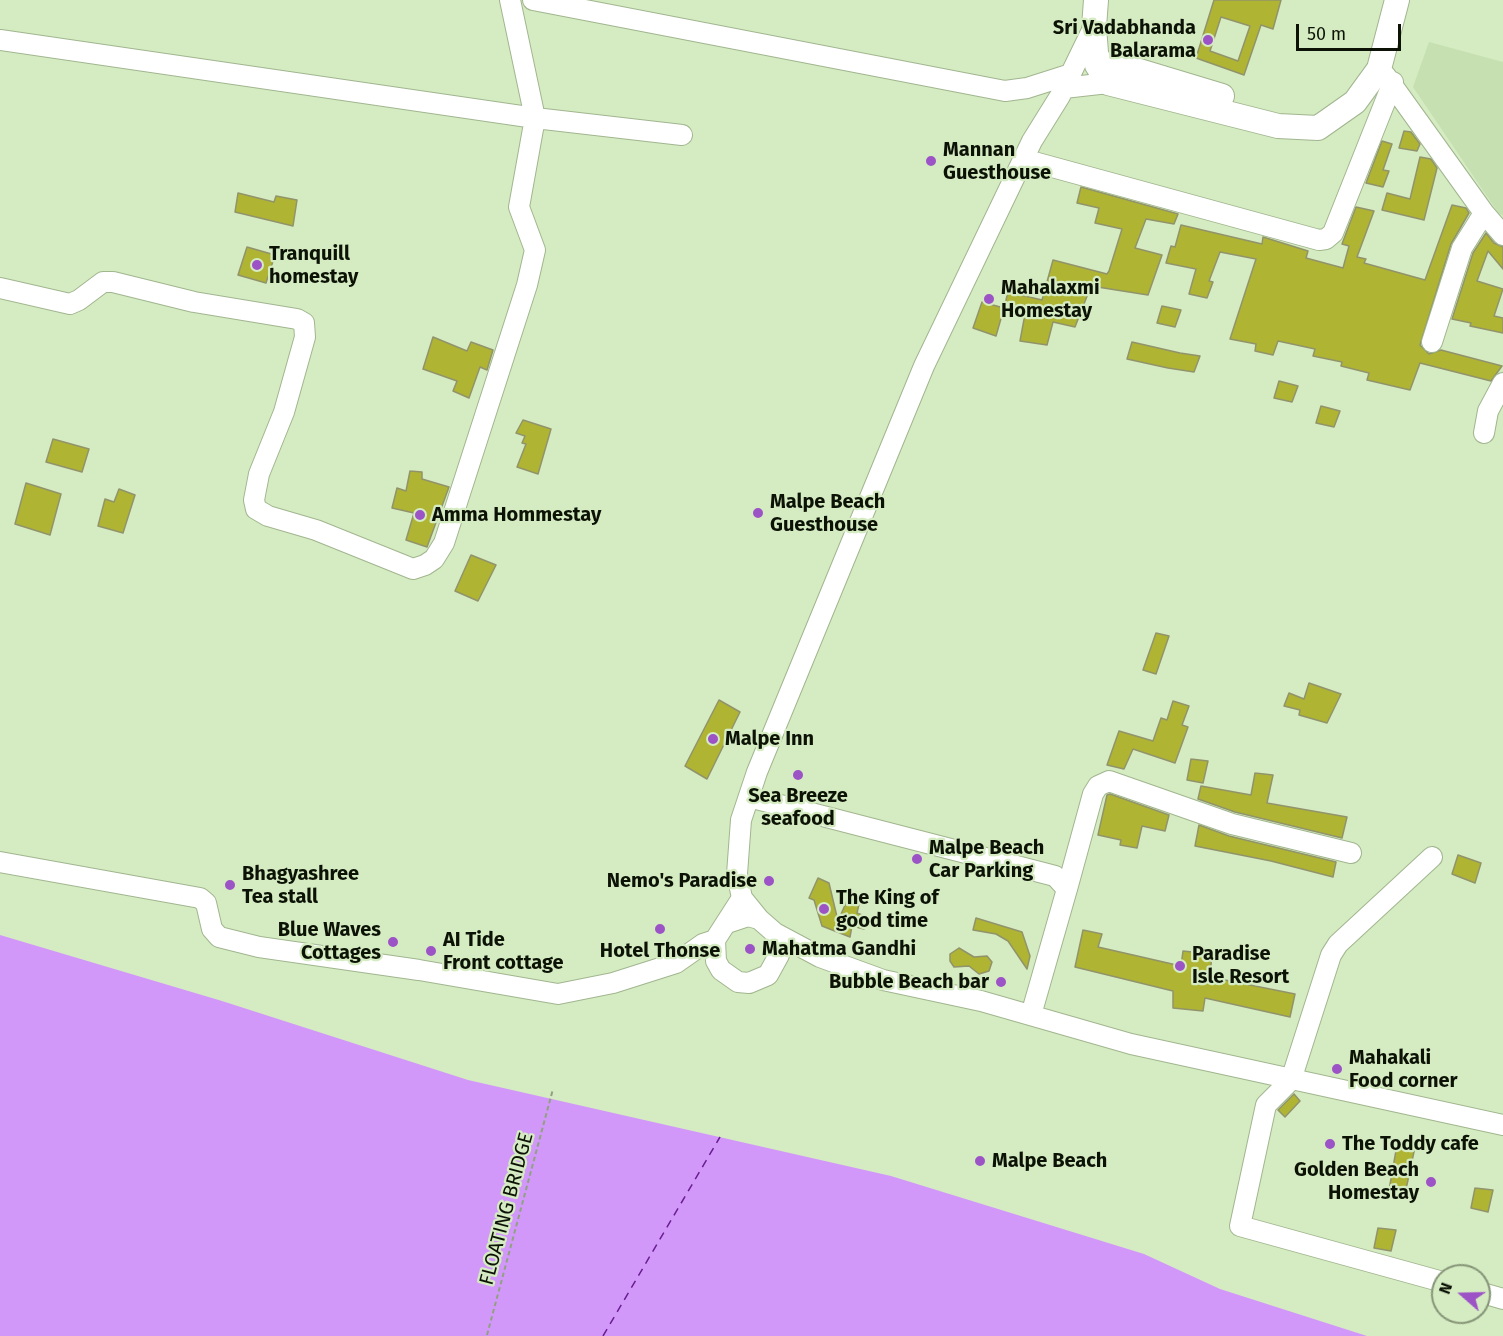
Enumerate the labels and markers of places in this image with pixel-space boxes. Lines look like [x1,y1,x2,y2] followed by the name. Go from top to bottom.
[1053,16,1196,63] place label: Sri Vadabhanda Balarama
[1201,33,1215,47] marker: Sri Vadabhanda Balarama
[943,138,1051,185] place label: Mannan Guesthouse
[924,154,938,168] marker: Mannan Guesthouse
[269,242,358,289] place label: Tranquill homestay
[250,258,264,272] marker: Tranquill homestay
[1001,276,1100,323] place label: Mahalaxmi Homestay
[982,292,996,306] marker: Mahalaxmi Homestay
[770,490,885,537] place label: Malpe Beach Guesthouse
[432,503,601,527] place label: Amma Hommestay
[751,506,765,520] marker: Malpe Beach Guesthouse
[413,508,427,522] marker: Amma Hommestay
[725,727,814,751] place label: Malpe Inn
[706,732,720,746] marker: Malpe Inn
[791,768,805,782] marker: Sea Breeze seafood
[748,784,848,831] place label: Sea Breeze seafood
[929,836,1044,883] place label: Malpe Beach Car Parking
[910,852,924,866] marker: Malpe Beach Car Parking
[242,862,359,909] place label: Bhagyashree Tea stall
[607,869,757,893] place label: Nemo's Paradise
[762,874,776,888] marker: Nemo's Paradise
[223,878,237,892] marker: Bhagyashree Tea stall
[836,886,939,933] place label: The King of good time
[817,902,831,916] marker: The King of good time
[278,918,381,965] place label: Blue Waves Cottages
[653,922,667,936] marker: Hotel Thonse
[443,928,564,975] place label: AI Tide Front cottage
[386,935,400,949] marker: Blue Waves Cottages
[762,937,916,961] place label: Mahatma Gandhi
[600,939,720,963] place label: Hotel Thonse
[743,942,757,956] marker: Mahatma Gandhi
[1192,942,1289,989] place label: Paradise Isle Resort
[424,944,438,958] marker: AI Tide Front cottage
[1173,959,1187,973] marker: Paradise Isle Resort
[829,970,989,994] place label: Bubble Beach bar
[994,975,1008,989] marker: Bubble Beach bar
[1349,1046,1458,1093] place label: Mahakali Food corner
[1330,1062,1344,1076] marker: Mahakali Food corner
[1342,1132,1479,1156] place label: The Toddy cafe
[1323,1137,1337,1151] marker: The Toddy cafe
[992,1149,1107,1173] place label: Malpe Beach
[973,1154,987,1168] marker: Malpe Beach
[1294,1158,1419,1205] place label: Golden Beach Homestay
[1424,1175,1438,1189] marker: Golden Beach Homestay

